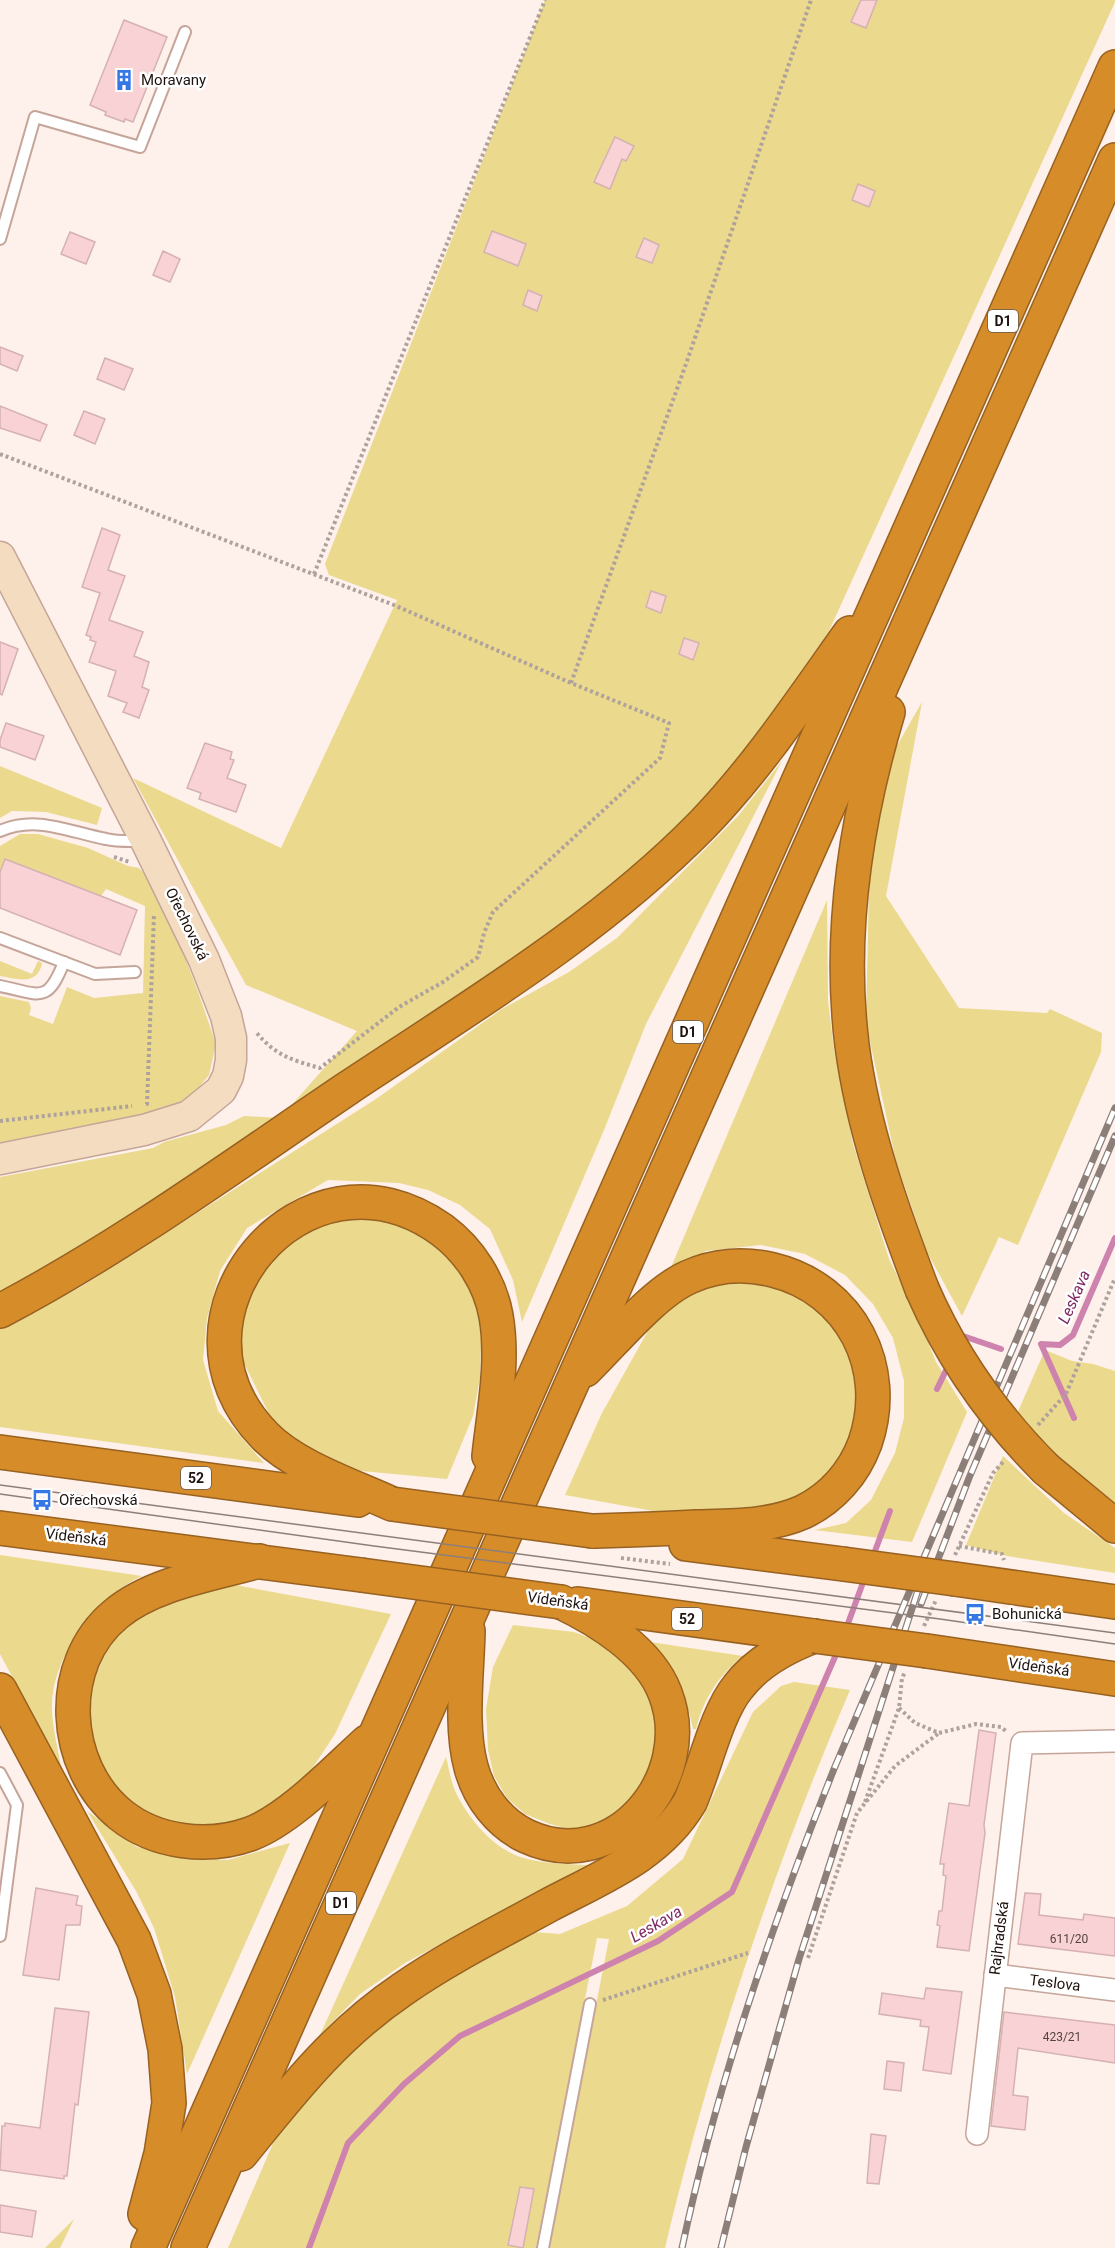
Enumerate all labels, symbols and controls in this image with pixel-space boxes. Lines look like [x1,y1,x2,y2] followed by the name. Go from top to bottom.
[112,68,136,92] building icon: Moravany
[141,71,206,89] place label: Moravany
[988,310,1018,332] road number: D1
[162,885,212,963] street label: Ořechovská
[673,1021,703,1043] road number: D1
[1054,1267,1094,1327] water label: Leskava
[181,1467,211,1489] road number: 52
[30,1488,54,1512] bus stop icon: Ořechovská
[59,1491,138,1509] place label: Ořechovská
[44,1524,108,1550] street label: Vídeňská
[526,1588,590,1614] street label: Vídeňská
[963,1602,987,1626] bus stop icon: Bohunická
[992,1605,1062,1623] place label: Bohunická
[672,1608,702,1630] road number: 52
[1007,1654,1071,1680] street label: Vídeňská
[326,1892,356,1914] road number: D1
[986,1900,1012,1976] street label: Rajhradská
[627,1902,685,1946] water label: Leskava
[1050,1932,1089,1946] house number: 611/20
[1028,1971,1082,1995] street label: Teslova
[1043,2030,1081,2044] house number: 423/21

